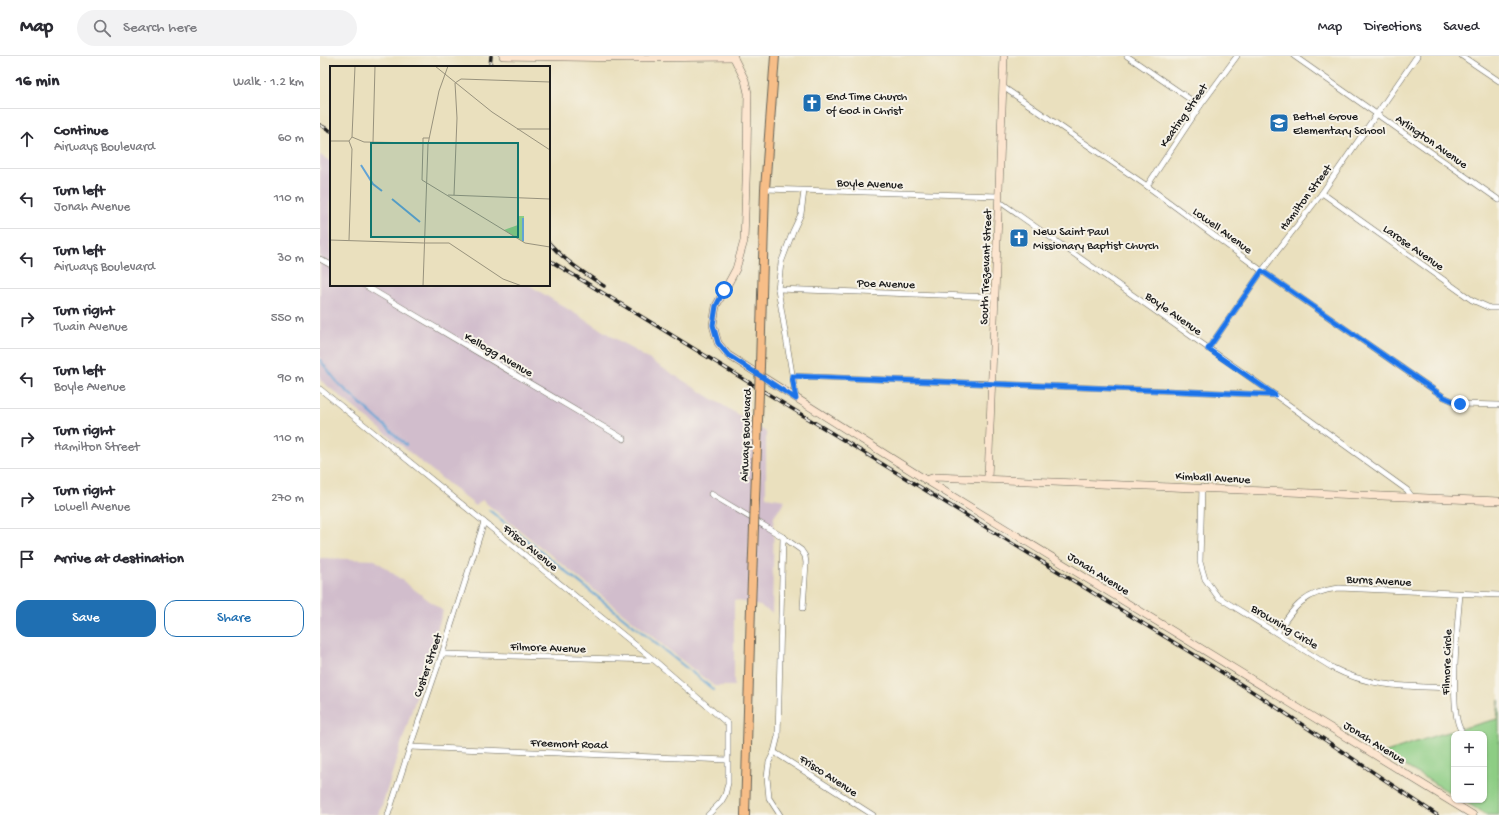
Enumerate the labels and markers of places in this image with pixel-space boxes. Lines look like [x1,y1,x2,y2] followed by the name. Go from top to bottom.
[826,91,908,119] place label: End Time Church of God in Christ
[801,92,823,114] church icon: End Time Church of God in Christ
[1292,111,1386,139] place label: Bethel Grove Elementary School
[1268,112,1290,134] school or university icon: Bethel Grove Elementary School
[1033,226,1159,254] place label: New Saint Paul Missionary Baptist Church
[1008,227,1030,249] church icon: New Saint Paul Missionary Baptist Church

